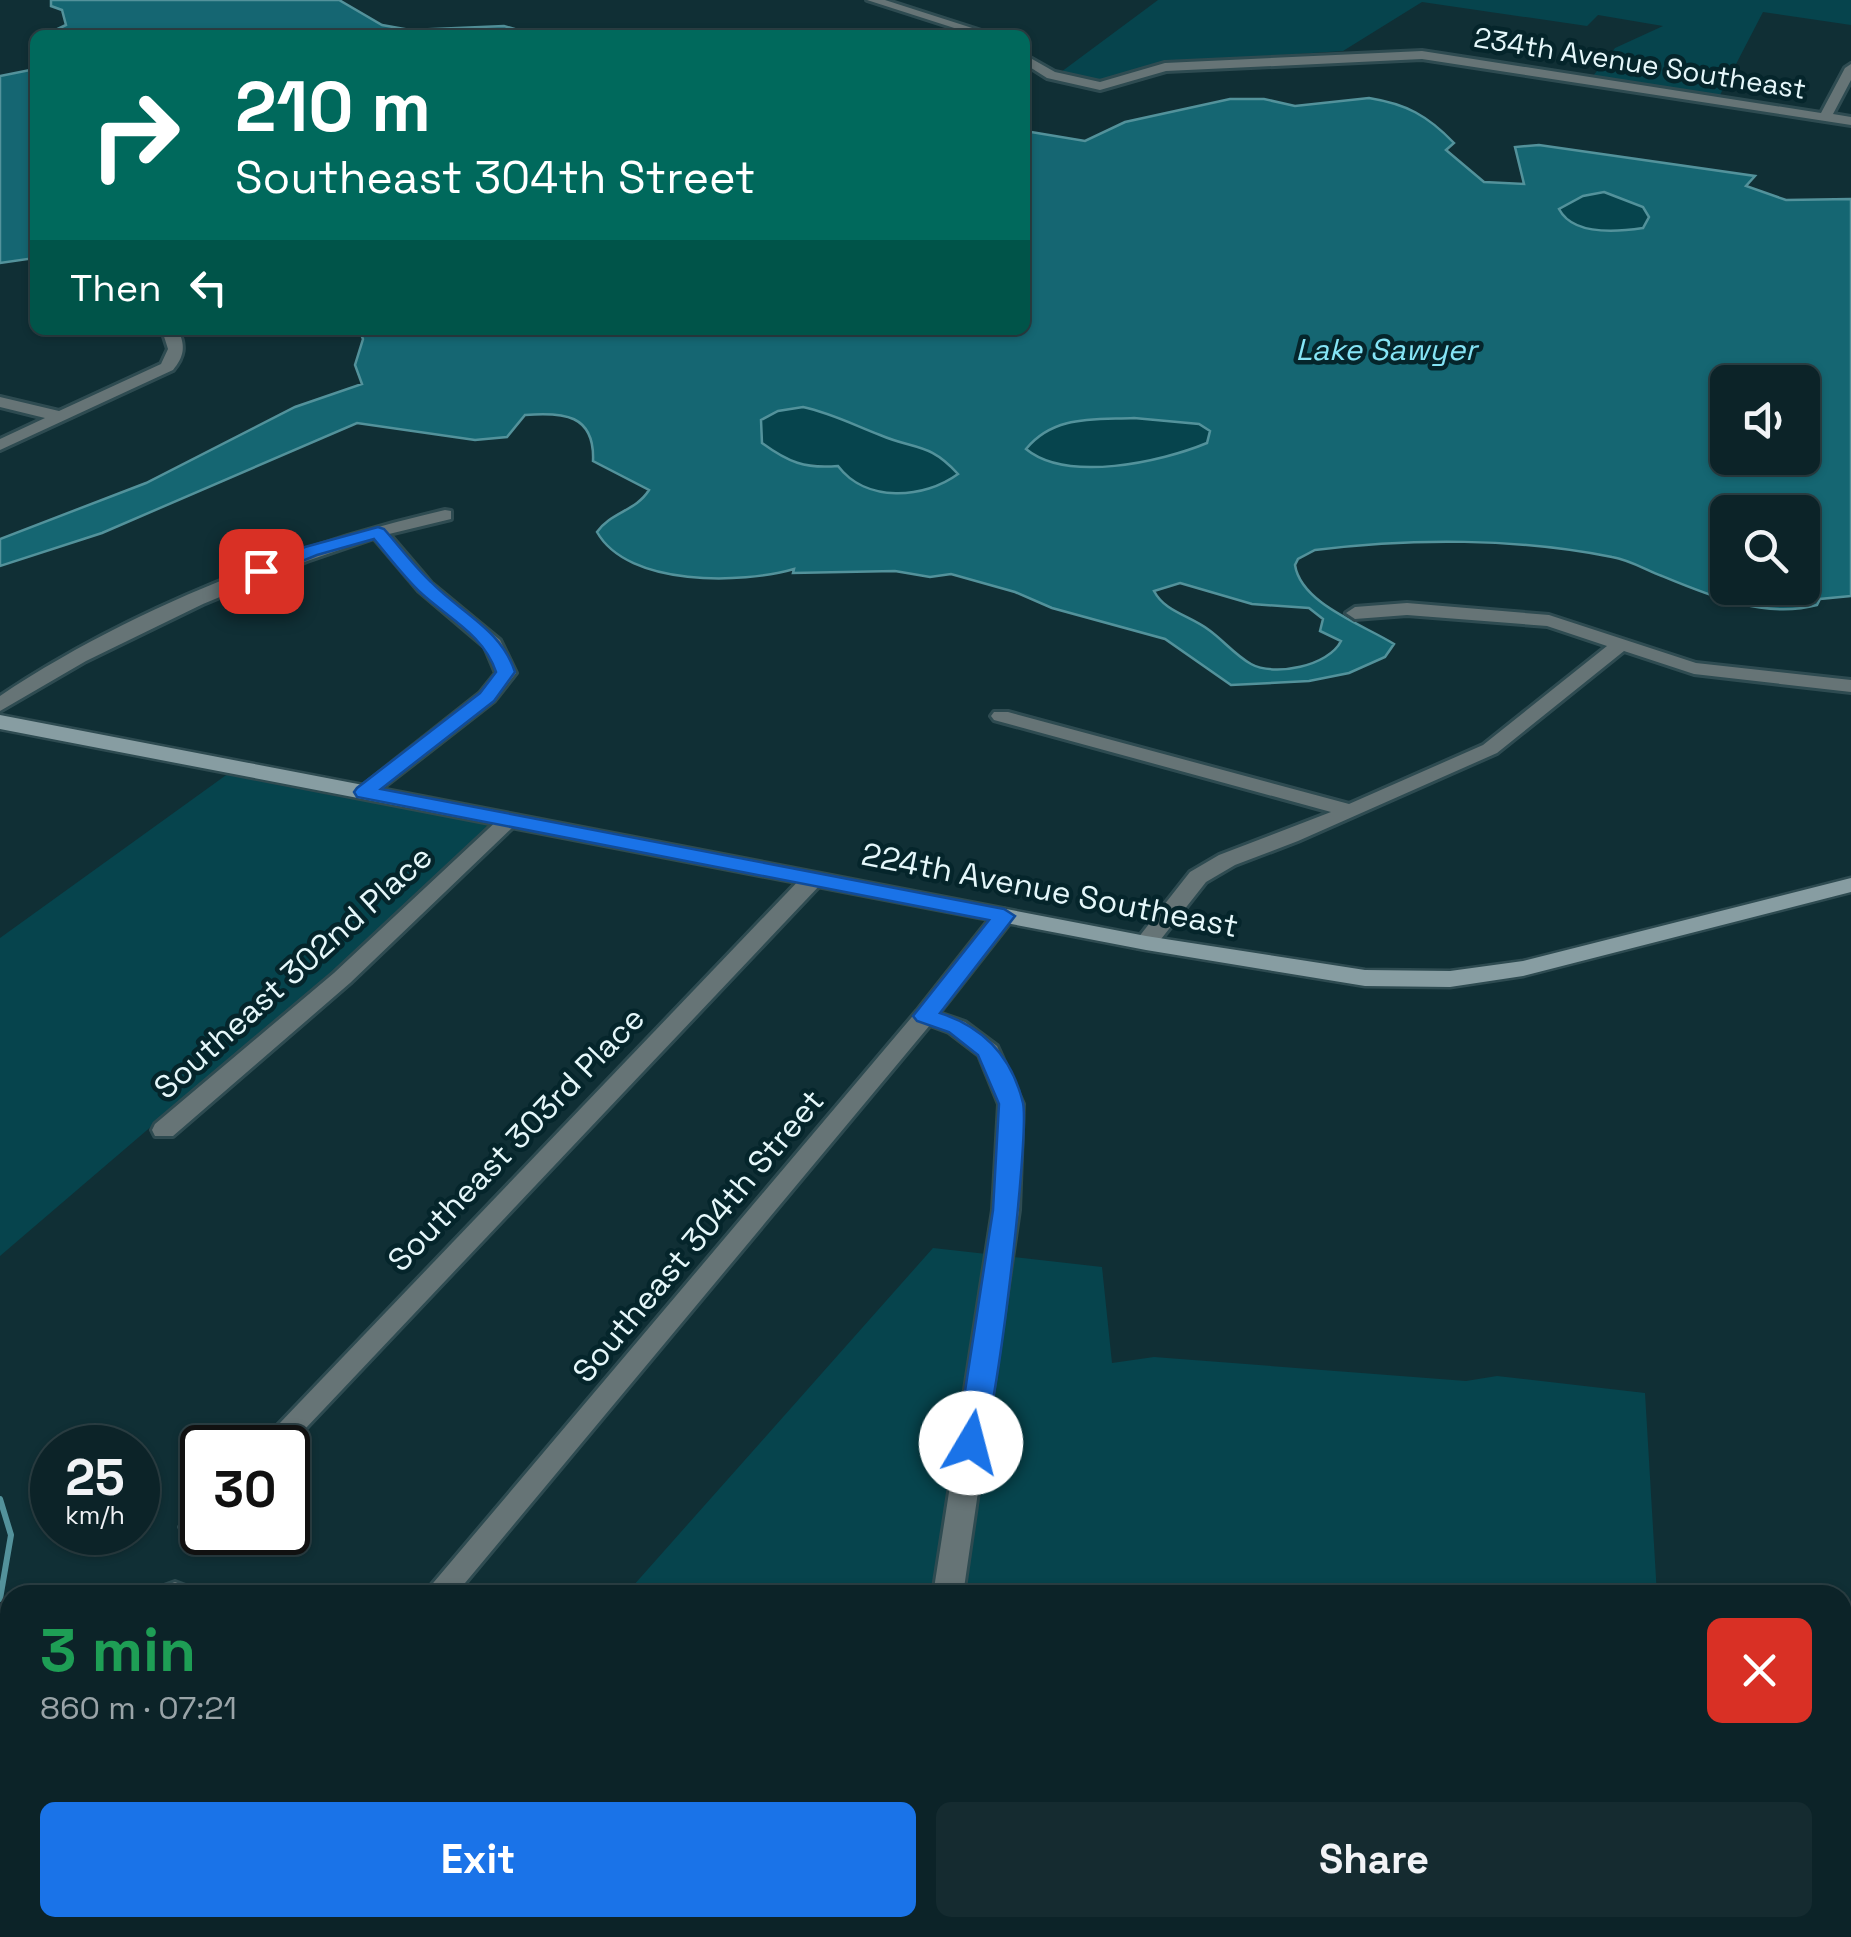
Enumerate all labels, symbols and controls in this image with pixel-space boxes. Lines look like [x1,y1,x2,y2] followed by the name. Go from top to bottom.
[1471,19,1809,107] street label: 234th Avenue Southeast
[235,62,431,151] text: 210 m
[70,70,200,200] icon: right
[235,149,756,206] text: Southeast 304th Street
[181,260,236,315] icon: left
[70,264,161,312] text: Then
[1295,330,1479,369] water label: Lake Sawyer
[1710,365,1820,605] map controls
[1710,365,1820,475] button: sound
[1710,495,1820,605] button: search
[219,529,304,614] pin
[234,544,289,599] icon: arrive
[858,834,1242,946] street label: 224th Avenue Southeast
[146,836,440,1108] street label: Southeast 302nd Place
[379,998,653,1280] street label: Southeast 303rd Place
[564,1081,832,1391] street label: Southeast 304th Street
[919,1391,1023,1495] position arrow
[180,1425,310,1555] speed limit sign: 30
[65,1446,125,1510] text: 25
[65,1499,125,1531] text: km/h
[40,1612,196,1689] text: 3 min
[1707,1618,1812,1723] button: close
[40,1688,237,1728] text: 860 m · 07:21
[40,1802,916,1917] button: Exit
[936,1802,1812,1917] button: Share

